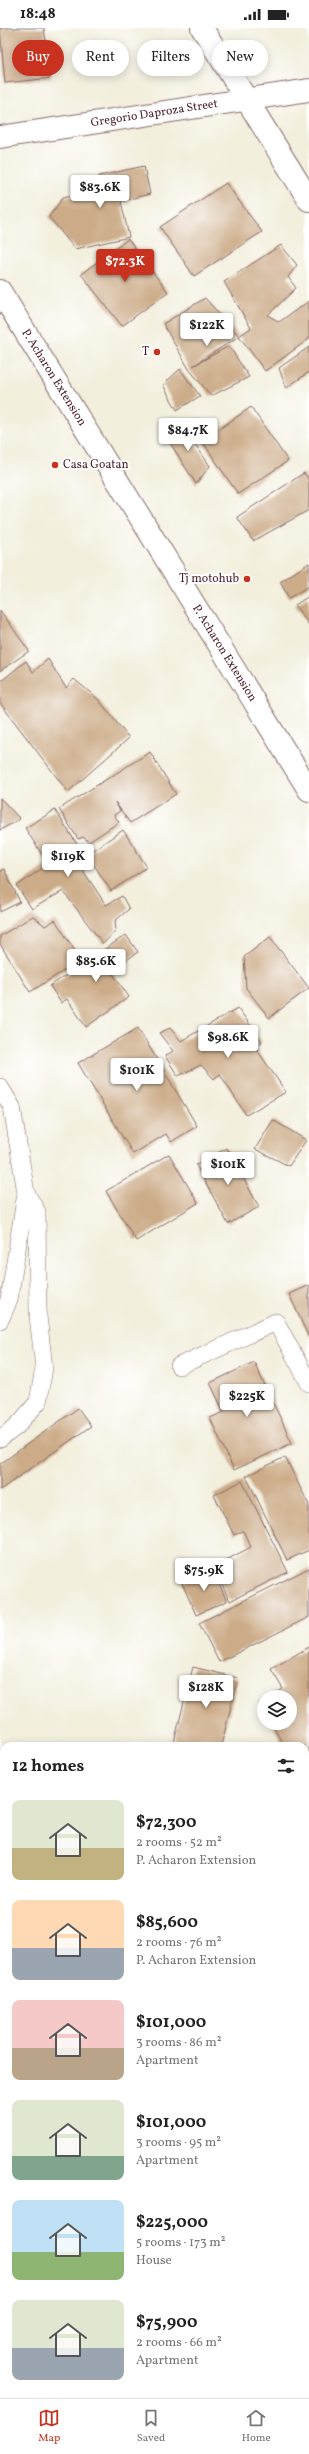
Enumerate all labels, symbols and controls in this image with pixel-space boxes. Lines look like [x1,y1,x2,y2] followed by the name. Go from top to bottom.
[20,4,56,25] text: 18:48
[12,40,64,76] chip: Buy
[72,40,129,76] chip: Rent
[137,40,204,76] chip: Filters
[212,40,268,76] chip: New
[90,96,219,131] street label: Gregorio Daproza Street
[67,175,133,209] pin: $83.6K
[79,179,121,197] text: $83.6K
[92,249,158,283] pin: $72.3K
[105,253,145,271] text: $72.3K
[179,313,235,347] pin: $122K
[189,317,225,335] text: $122K
[18,326,90,429] street label: P. Acharon Extension
[142,344,149,360] place label: T
[152,347,162,357] marker: T
[155,418,221,452] pin: $84.7K
[168,422,208,440] text: $84.7K
[63,457,129,473] place label: Casa Goatan
[50,460,60,470] marker: Casa Goatan
[179,571,239,587] place label: Tj motohub
[242,574,252,584] marker: Tj motohub
[188,602,260,705] street label: P. Acharon Extension
[40,844,96,878] pin: $119K
[51,848,85,866] text: $119K
[63,949,129,983] pin: $85.6K
[76,953,116,971] text: $85.6K
[195,1025,261,1059] pin: $98.6K
[207,1029,249,1047] text: $98.6K
[109,1058,165,1092] pin: $101K
[119,1062,155,1080] text: $101K
[200,1152,256,1186] pin: $101K
[210,1156,246,1174] text: $101K
[219,1384,275,1418] pin: $225K
[229,1388,265,1406] text: $225K
[171,1558,237,1592] pin: $75.9K
[184,1562,224,1580] text: $75.9K
[178,1675,234,1709] pin: $128K
[188,1679,224,1697] text: $128K
[257,1690,297,1730] map controls
[257,1690,297,1730] button: layers
[12,1755,84,1778] text: 12 homes
[275,1755,297,1777] icon: filters
[136,1811,196,1834] text: $72,300
[44,1816,92,1864] icon: home
[136,1834,222,1852] text: 2 rooms · 52 m²
[136,1852,256,1870] text: P. Acharon Extension
[136,1911,198,1934] text: $85,600
[44,1916,92,1964] icon: home
[136,1934,221,1952] text: 2 rooms · 76 m²
[136,1952,256,1970] text: P. Acharon Extension
[136,2011,206,2034] text: $101,000
[44,2016,92,2064] icon: home
[136,2034,221,2052] text: 3 rooms · 86 m²
[136,2052,199,2070] text: Apartment
[136,2111,206,2134] text: $101,000
[44,2116,92,2164] icon: home
[136,2134,221,2152] text: 3 rooms · 95 m²
[136,2152,199,2170] text: Apartment
[136,2211,208,2234] text: $225,000
[44,2216,92,2264] icon: home
[136,2234,226,2252] text: 5 rooms · 173 m²
[136,2252,172,2270] text: House
[136,2311,197,2334] text: $75,900
[44,2316,92,2364] icon: home
[136,2334,222,2352] text: 2 rooms · 66 m²
[136,2352,199,2370] text: Apartment
[38,2407,60,2446] tab: Map
[137,2407,165,2446] tab: Saved
[242,2407,271,2446] tab: Home

